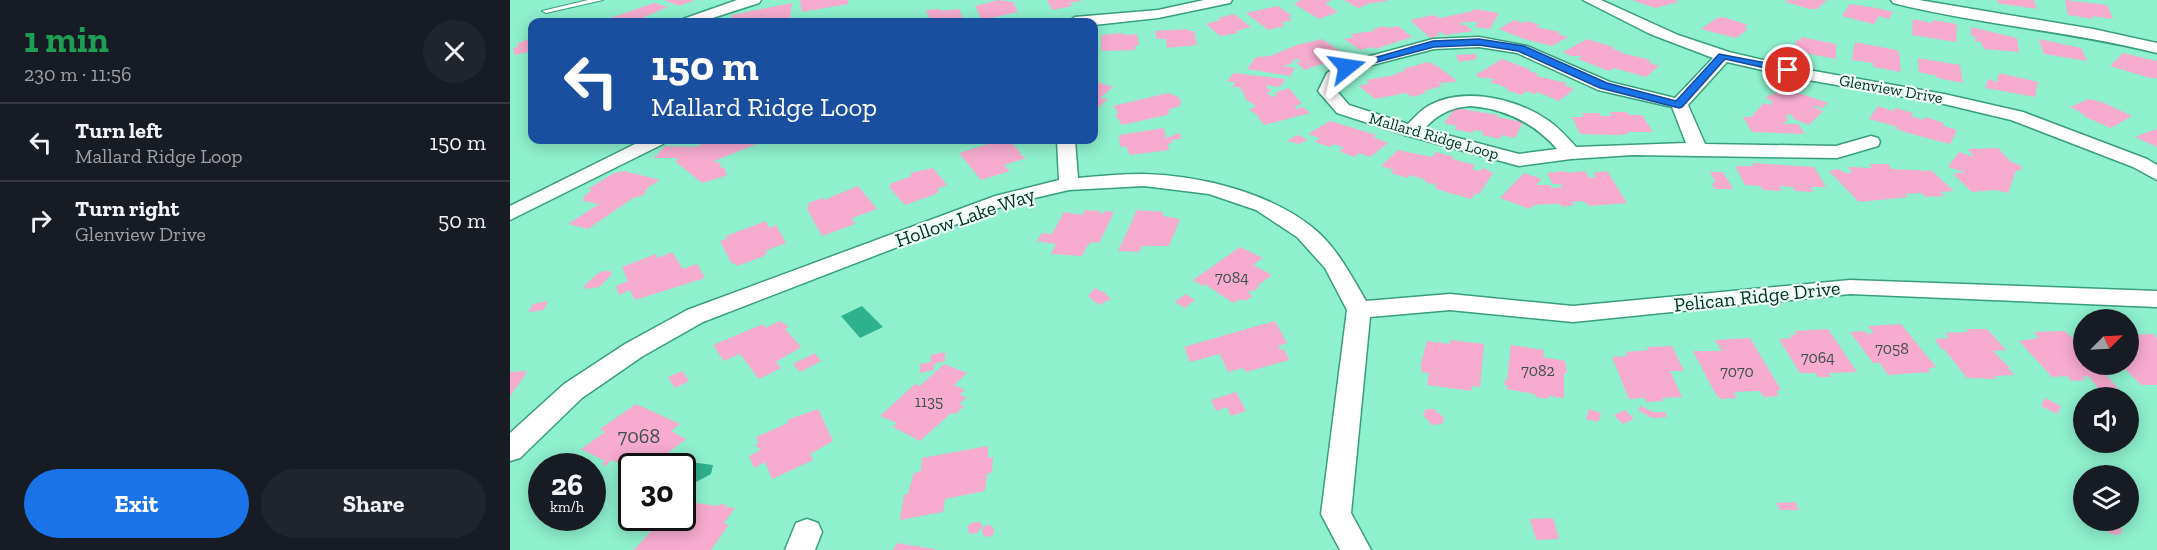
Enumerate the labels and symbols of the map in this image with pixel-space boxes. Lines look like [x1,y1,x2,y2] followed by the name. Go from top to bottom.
[1315,35,1379,99] position arrow
[1762,44,1813,95] pin
[1838,71,1944,107] street label: Glenview Drive
[1367,108,1501,164] street label: Mallard Ridge Loop
[892,182,1039,252] street label: Hollow Lake Way
[1215,268,1249,287] house number: 7084
[1673,275,1841,317] street label: Pelican Ridge Drive
[2073,309,2139,375] north arrow
[1875,339,1909,358] house number: 7058
[1801,348,1835,367] house number: 7064
[1521,361,1555,380] house number: 7082
[1720,362,1754,381] house number: 7070
[915,392,943,411] house number: 1135
[618,424,660,448] house number: 7068
[618,453,696,531] speed limit sign: 30

